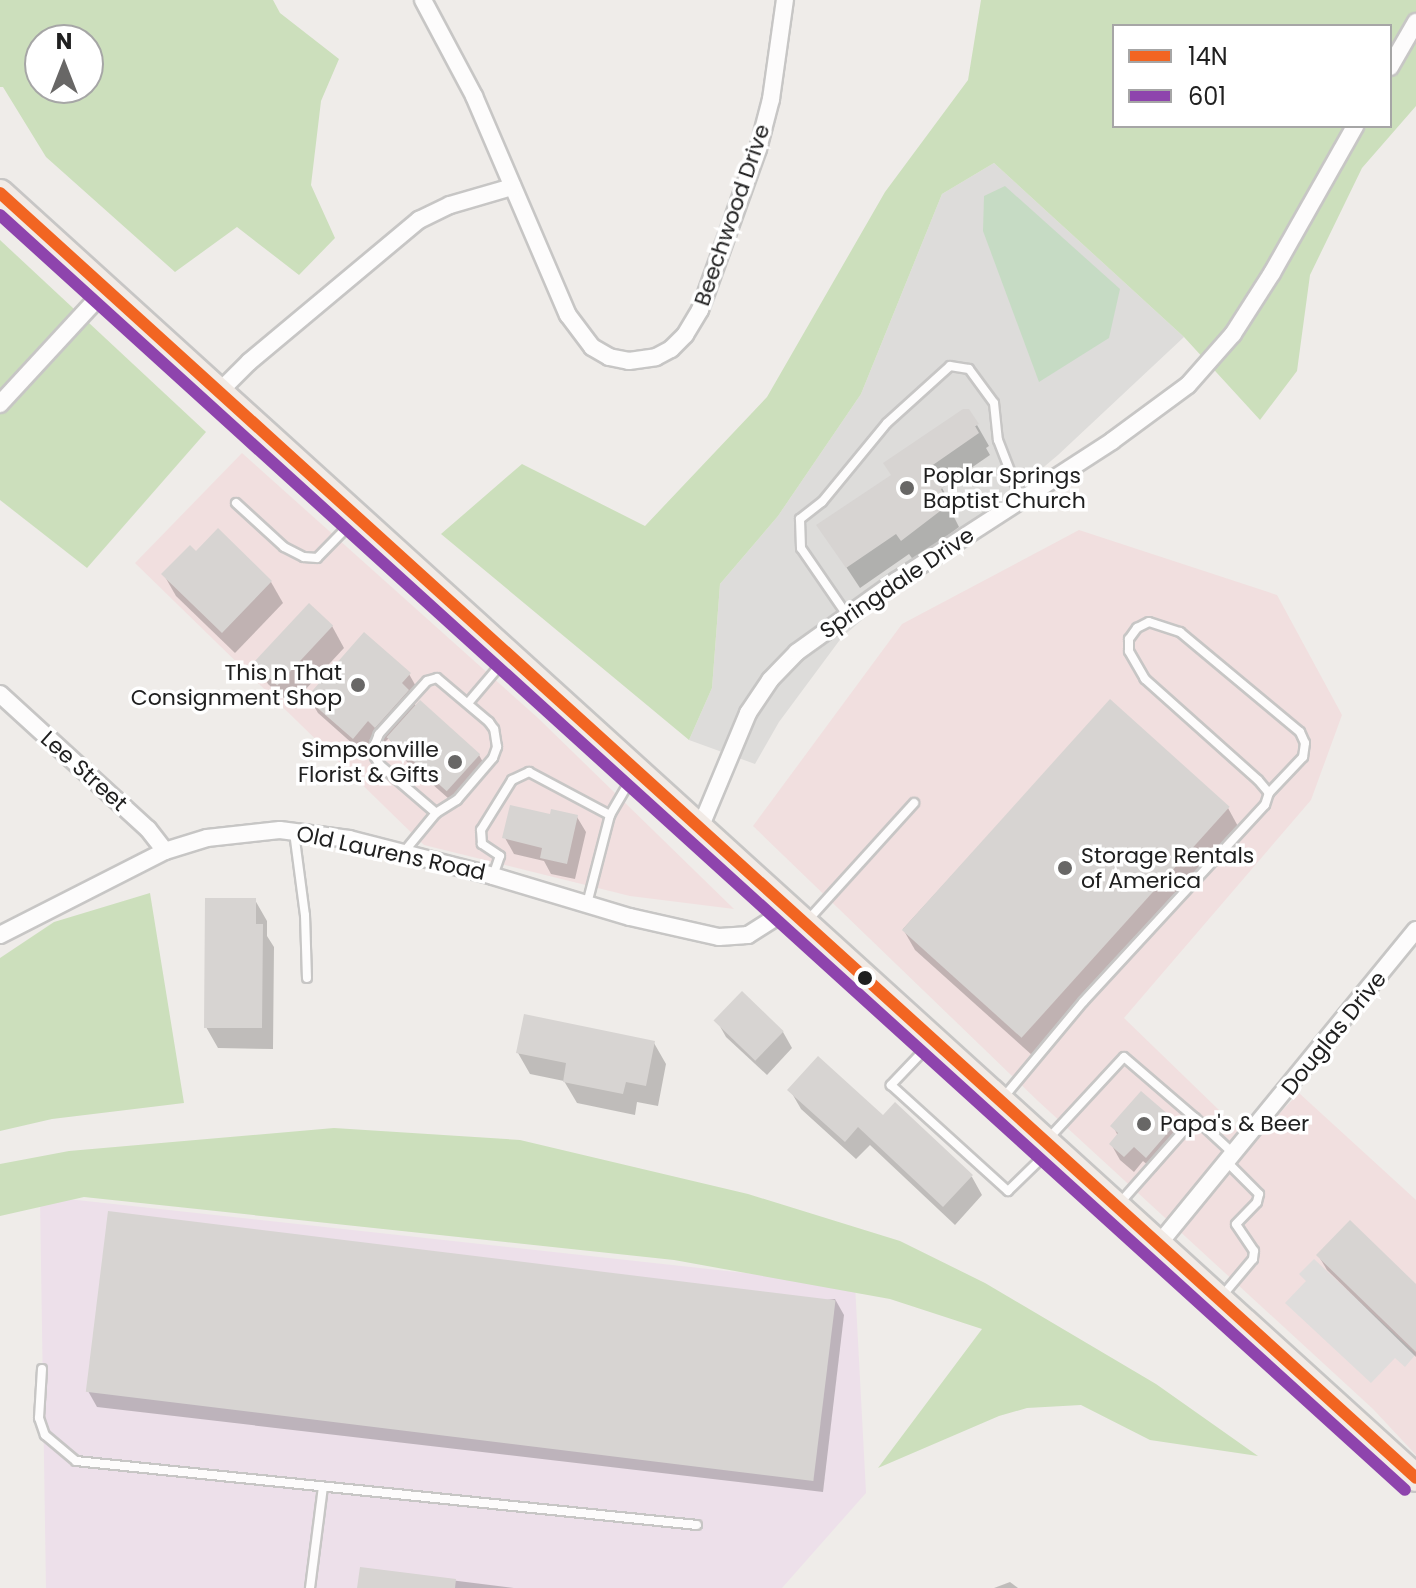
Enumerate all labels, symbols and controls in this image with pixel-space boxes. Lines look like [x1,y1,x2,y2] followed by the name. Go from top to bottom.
[24,24,104,104] north arrow
[1112,24,1392,128] legend
[56,26,72,57] text: N
[1188,40,1228,73] text: 14N
[1188,80,1226,113] text: 601
[689,121,775,309] street label: Beechwood Drive
[923,462,1086,514] place label: Poplar Springs Baptist Church
[898,479,916,497] marker: Poplar Springs Baptist Church
[815,522,979,644] street label: Springdale Drive
[131,659,342,710] place label: This n That Consignment Shop
[349,676,367,694] marker: This n That Consignment Shop
[35,725,133,817] street label: Lee Street
[298,736,439,788] place label: Simpsonville Florist & Gifts
[446,753,464,771] marker: Simpsonville Florist & Gifts
[294,820,488,886] street label: Old Laurens Road
[1081,842,1254,894] place label: Storage Rentals of America
[1056,859,1074,877] marker: Storage Rentals of America
[1276,966,1392,1100] street label: Douglas Drive
[857,970,873,986] unlabelled marker
[1160,1111,1309,1137] place label: Papa's & Beer
[1135,1115,1153,1133] marker: Papa's & Beer

